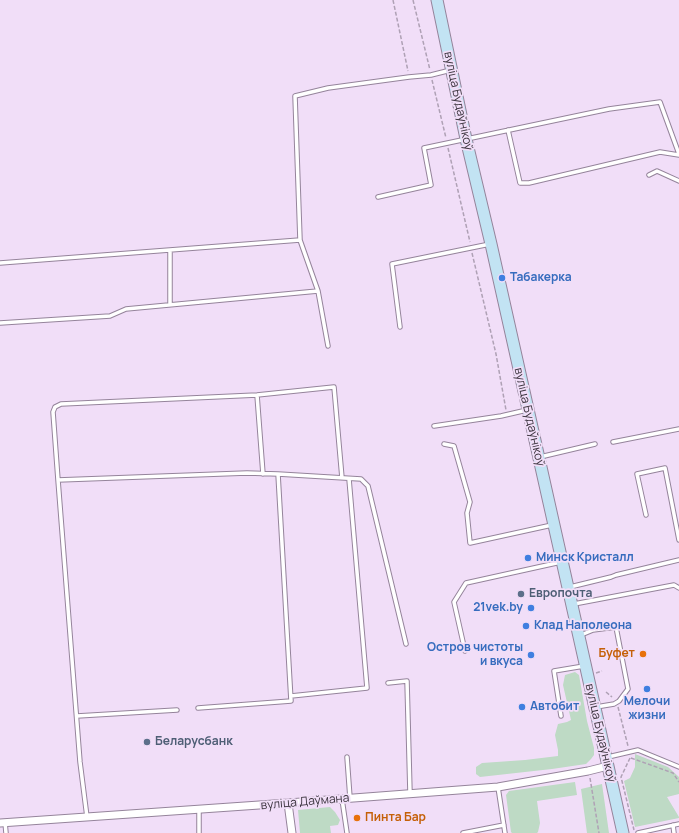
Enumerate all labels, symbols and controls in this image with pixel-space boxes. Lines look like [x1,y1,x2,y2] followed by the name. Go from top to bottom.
[440,50,476,152] street label: вуліца Будаўнікоў
[510,271,572,285] place label: Табакерка
[497,273,507,283] marker: Табакерка
[511,366,547,468] street label: вуліца Будаўнікоў
[536,551,634,565] place label: Минск Кристалл
[523,553,533,563] marker: Минск Кристалл
[529,587,592,601] place label: Европочта
[516,589,526,599] marker: Европочта
[473,601,523,615] place label: 21vek.by
[526,603,536,613] marker: 21vek.by
[534,619,632,633] place label: Клад Наполеона
[521,621,531,631] marker: Клад Наполеона
[427,641,523,669] place label: Остров чистоты и вкуса
[598,647,635,661] place label: Буфет
[638,649,648,659] marker: Буфет
[526,650,536,660] marker: Остров чистоты и вкуса
[582,682,618,784] street label: вуліца Будаўнікоў
[642,684,652,694] marker: Мелочи жизни
[624,695,670,723] place label: Мелочи жизни
[530,700,579,714] place label: Автобит
[517,702,527,712] marker: Автобит
[155,735,233,749] place label: Беларусбанк
[142,737,152,747] marker: Беларусбанк
[260,791,350,813] street label: вуліца Даўмана
[365,811,426,825] place label: Пинта Бар
[352,813,362,823] marker: Пинта Бар

